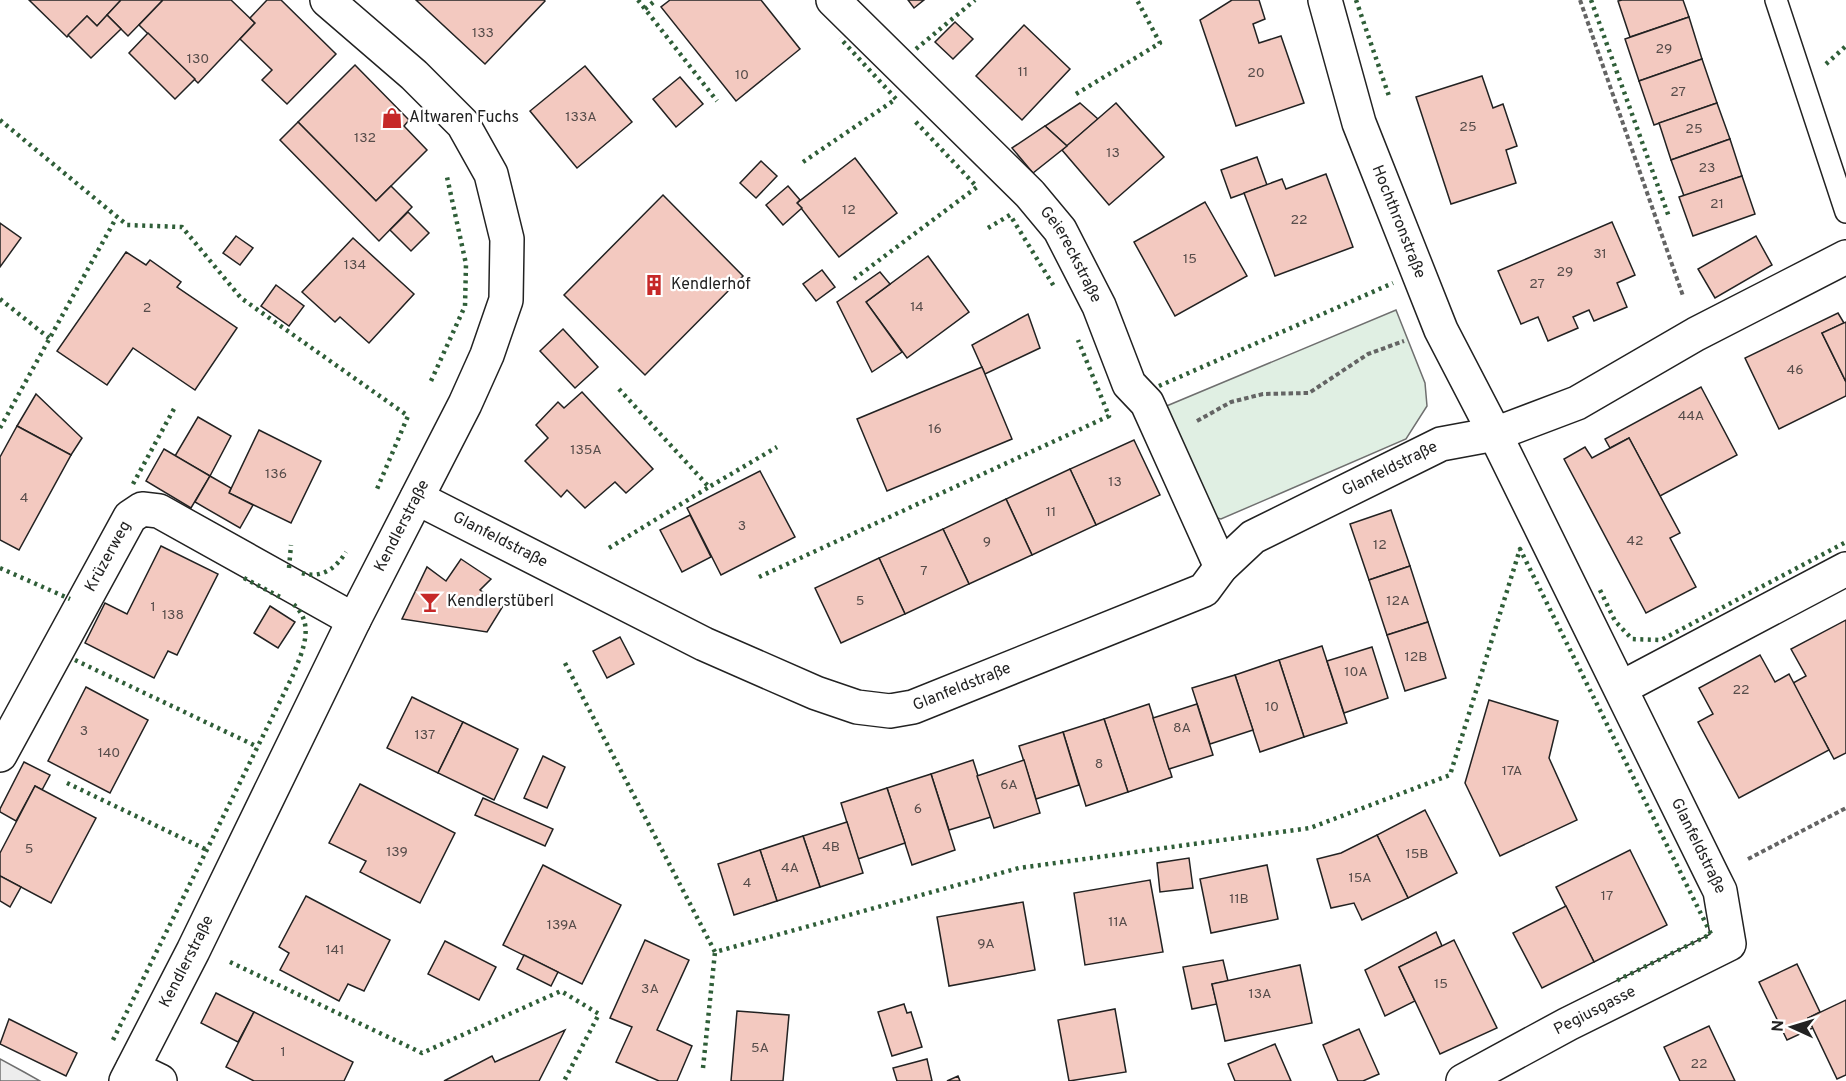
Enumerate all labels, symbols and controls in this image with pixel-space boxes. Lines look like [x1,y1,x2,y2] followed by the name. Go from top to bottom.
[472,25,494,42] house number: 133
[1656,41,1672,58] house number: 29
[187,51,209,68] house number: 130
[1018,64,1028,81] house number: 11
[1247,65,1265,82] house number: 20
[735,67,749,84] house number: 10
[1670,84,1686,101] house number: 27
[380,106,404,130] shop icon: Altwaren Fuchs
[409,108,519,128] place label: Altwaren Fuchs
[565,109,597,126] house number: 133A
[1459,119,1477,136] house number: 25
[1685,121,1703,138] house number: 25
[354,130,376,147] house number: 132
[1106,145,1120,162] house number: 13
[1699,160,1716,177] house number: 23
[1367,162,1430,282] street label: Hochthronstraße
[1710,196,1724,213] house number: 21
[842,202,856,219] house number: 12
[1035,203,1106,306] street label: Geiereckstraße
[1290,212,1308,229] house number: 22
[1593,246,1607,263] house number: 31
[1183,251,1197,268] house number: 15
[344,257,366,274] house number: 134
[1557,264,1573,281] house number: 29
[642,273,666,297] building icon: Kendlerhof
[671,275,751,295] place label: Kendlerhof
[1529,276,1545,293] house number: 27
[910,299,924,316] house number: 14
[143,300,151,317] house number: 2
[1786,362,1804,379] house number: 46
[1678,408,1704,425] house number: 44A
[928,421,942,438] house number: 16
[1339,437,1441,501] street label: Glanfeldstraße
[570,442,602,459] house number: 135A
[265,466,287,483] house number: 136
[1108,474,1122,491] house number: 13
[370,477,434,575] street label: Kendlerstraße
[20,490,28,507] house number: 4
[1046,504,1056,521] house number: 11
[449,508,551,573] street label: Glanfeldstraße
[81,518,136,596] street label: Krüzerweg
[738,518,746,535] house number: 3
[1626,533,1644,550] house number: 42
[983,534,991,551] house number: 9
[1373,537,1387,554] house number: 12
[920,563,928,580] house number: 7
[418,590,442,614] bar icon: Kendlerstüberl
[447,592,554,612] place label: Kendlerstüberl
[856,593,864,610] house number: 5
[1386,593,1410,610] house number: 12A
[150,599,156,616] house number: 1
[162,607,184,624] house number: 138
[1405,649,1427,666] house number: 12B
[910,659,1014,716] street label: Glanfeldstraße
[1344,664,1368,681] house number: 10A
[1732,682,1750,699] house number: 22
[1265,699,1279,716] house number: 10
[1173,720,1191,737] house number: 8A
[80,723,88,740] house number: 3
[415,727,435,744] house number: 137
[98,745,120,762] house number: 140
[1095,756,1103,773] house number: 8
[1502,763,1522,780] house number: 17A
[1000,777,1018,794] house number: 6A
[1666,795,1730,897] street label: Glanfeldstraße
[914,801,922,818] house number: 6
[822,839,840,856] house number: 4B
[25,841,33,858] house number: 5
[386,844,408,861] house number: 139
[1405,846,1429,863] house number: 15B
[781,860,799,877] house number: 4A
[1348,870,1372,887] house number: 15A
[743,875,751,892] house number: 4
[1601,888,1613,905] house number: 17
[1229,891,1249,908] house number: 11B
[155,912,219,1011] street label: Kendlerstraße
[1108,914,1128,931] house number: 11A
[547,917,577,934] house number: 139A
[977,936,995,953] house number: 9A
[326,942,344,959] house number: 141
[1434,976,1448,993] house number: 15
[641,981,659,998] house number: 3A
[1551,982,1639,1040] street label: Pegiusgasse
[1248,986,1272,1003] house number: 13A
[1762,997,1822,1057] north arrow
[1769,1020,1789,1033] text: N
[751,1040,769,1057] house number: 5A
[280,1044,286,1061] house number: 1
[1690,1056,1708,1073] house number: 22

